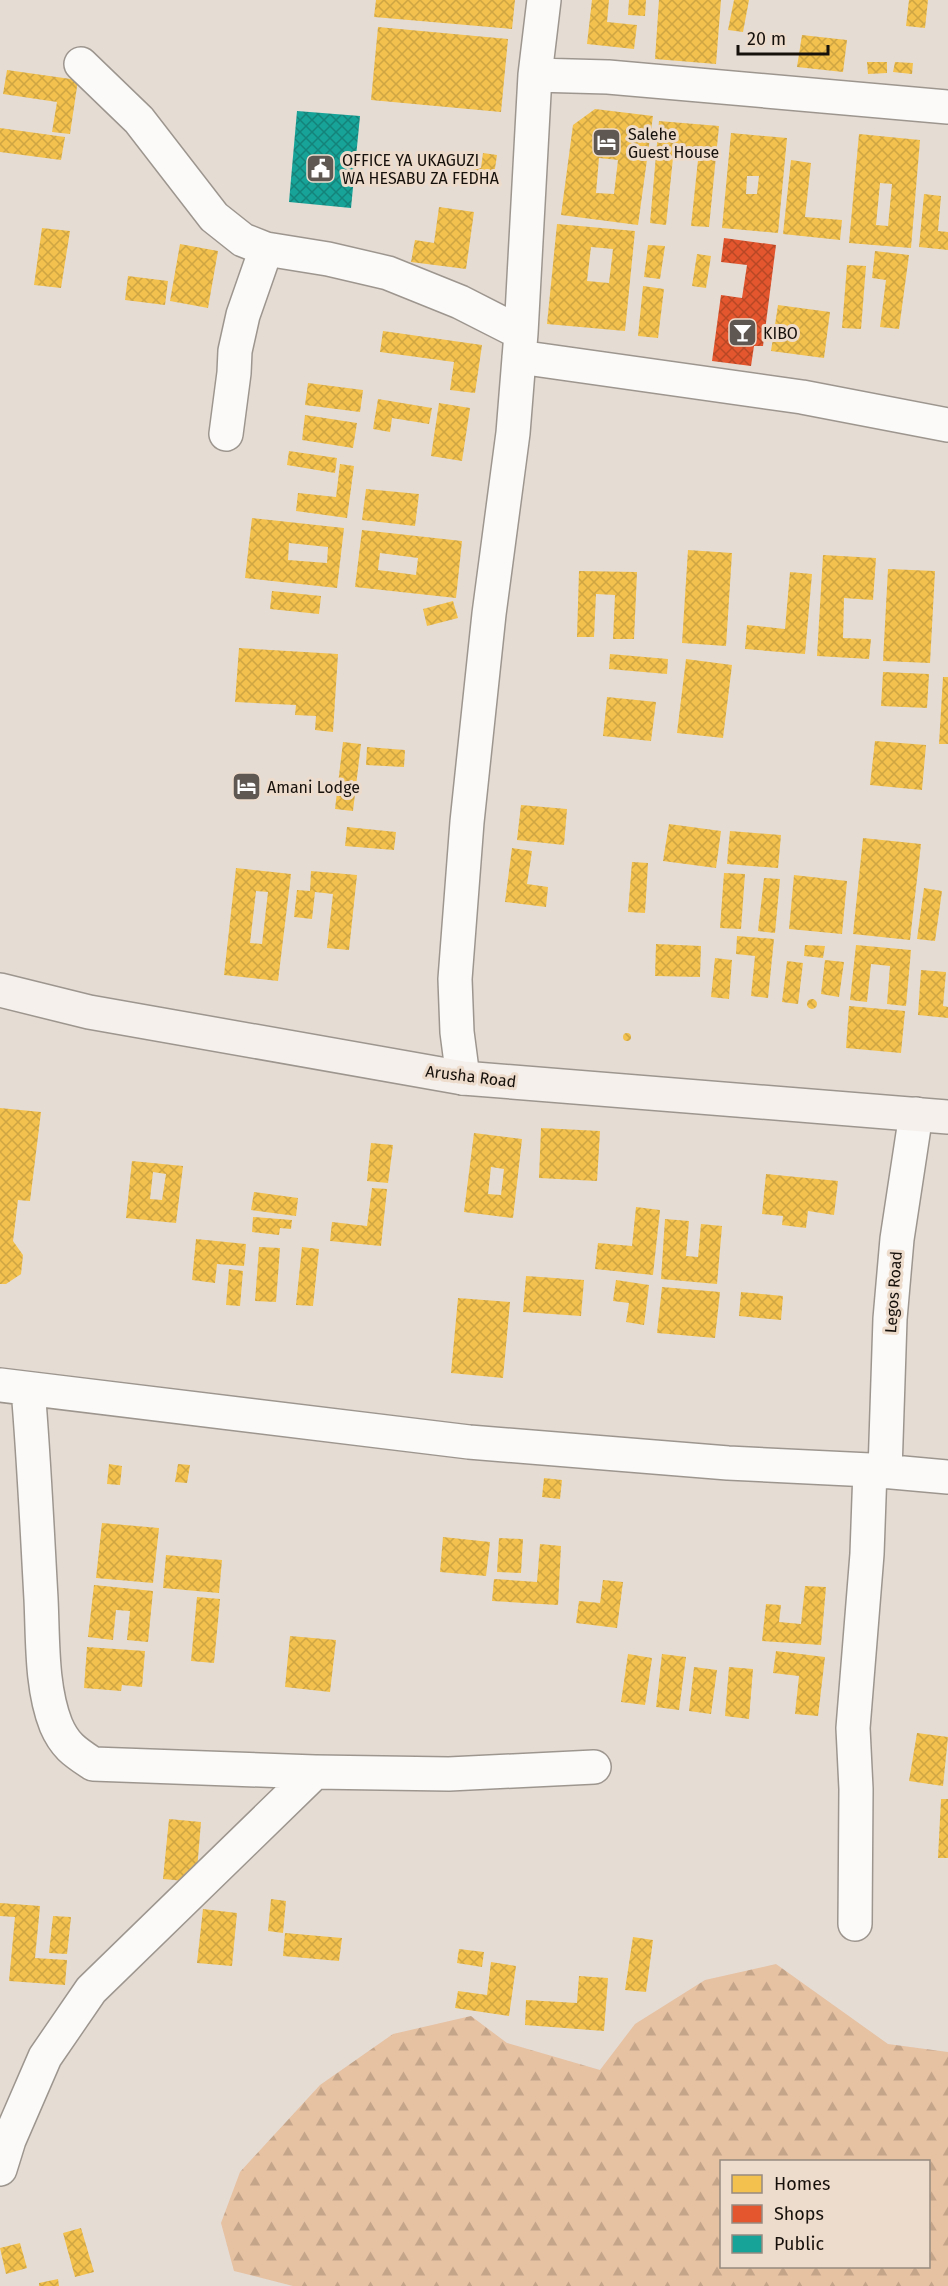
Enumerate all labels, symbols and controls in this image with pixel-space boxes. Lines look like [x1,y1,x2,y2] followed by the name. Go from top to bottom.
[738,18,828,56] scale bar
[747,28,786,50] text: 20 m
[628,125,719,162] place label: Salehe Guest House
[591,127,623,159] hotel icon: Salehe Guest House
[342,151,500,188] place label: OFFICE YA UKAGUZI WA HESABU ZA FEDHA
[305,153,337,185] public building icon: OFFICE YA UKAGUZI WA HESABU ZA FEDHA
[726,317,758,349] bar icon: KIBO
[763,324,798,343] place label: KIBO
[230,771,262,803] hotel icon: Amani Lodge
[267,778,360,797] place label: Amani Lodge
[424,1062,517,1091] street label: Arusha Road
[881,1250,906,1334] street label: Legos Road
[720,2160,930,2268] legend
[774,2173,830,2195] text: Homes
[774,2203,824,2225] text: Shops
[774,2233,824,2255] text: Public

